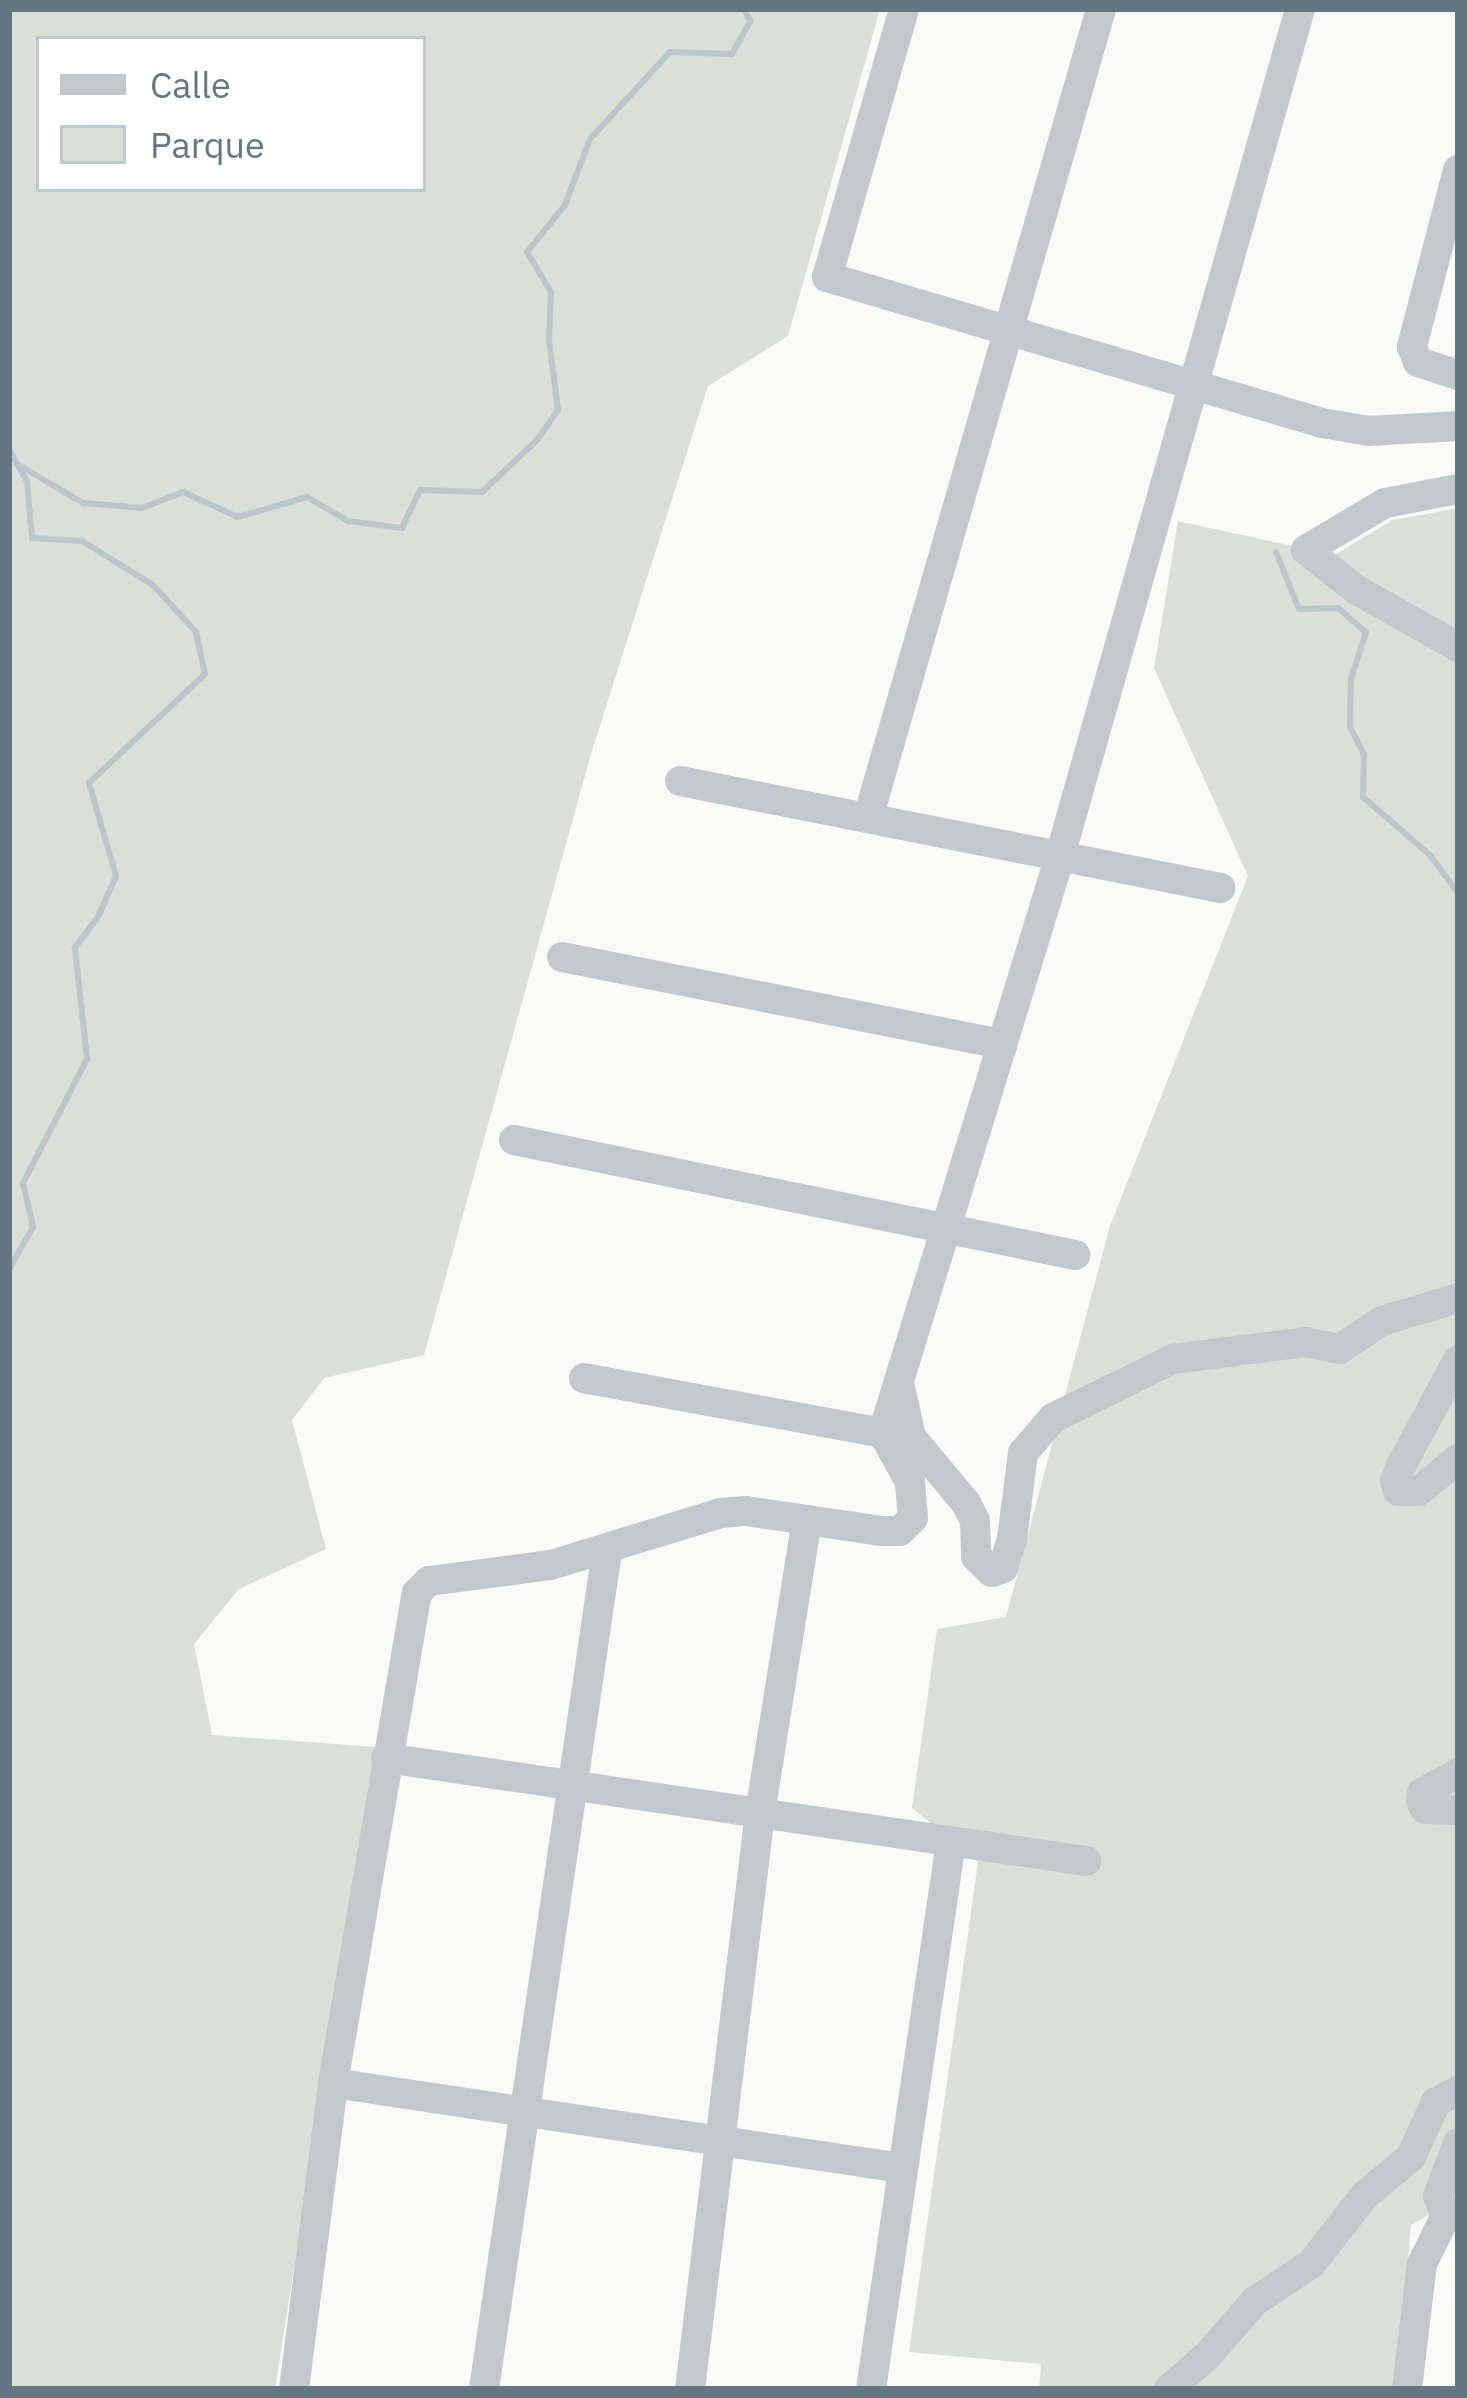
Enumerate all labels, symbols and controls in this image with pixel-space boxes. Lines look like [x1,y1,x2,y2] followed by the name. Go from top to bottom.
[36,36,426,192] legend
[150,61,231,108] text: Calle
[150,121,265,168] text: Parque

